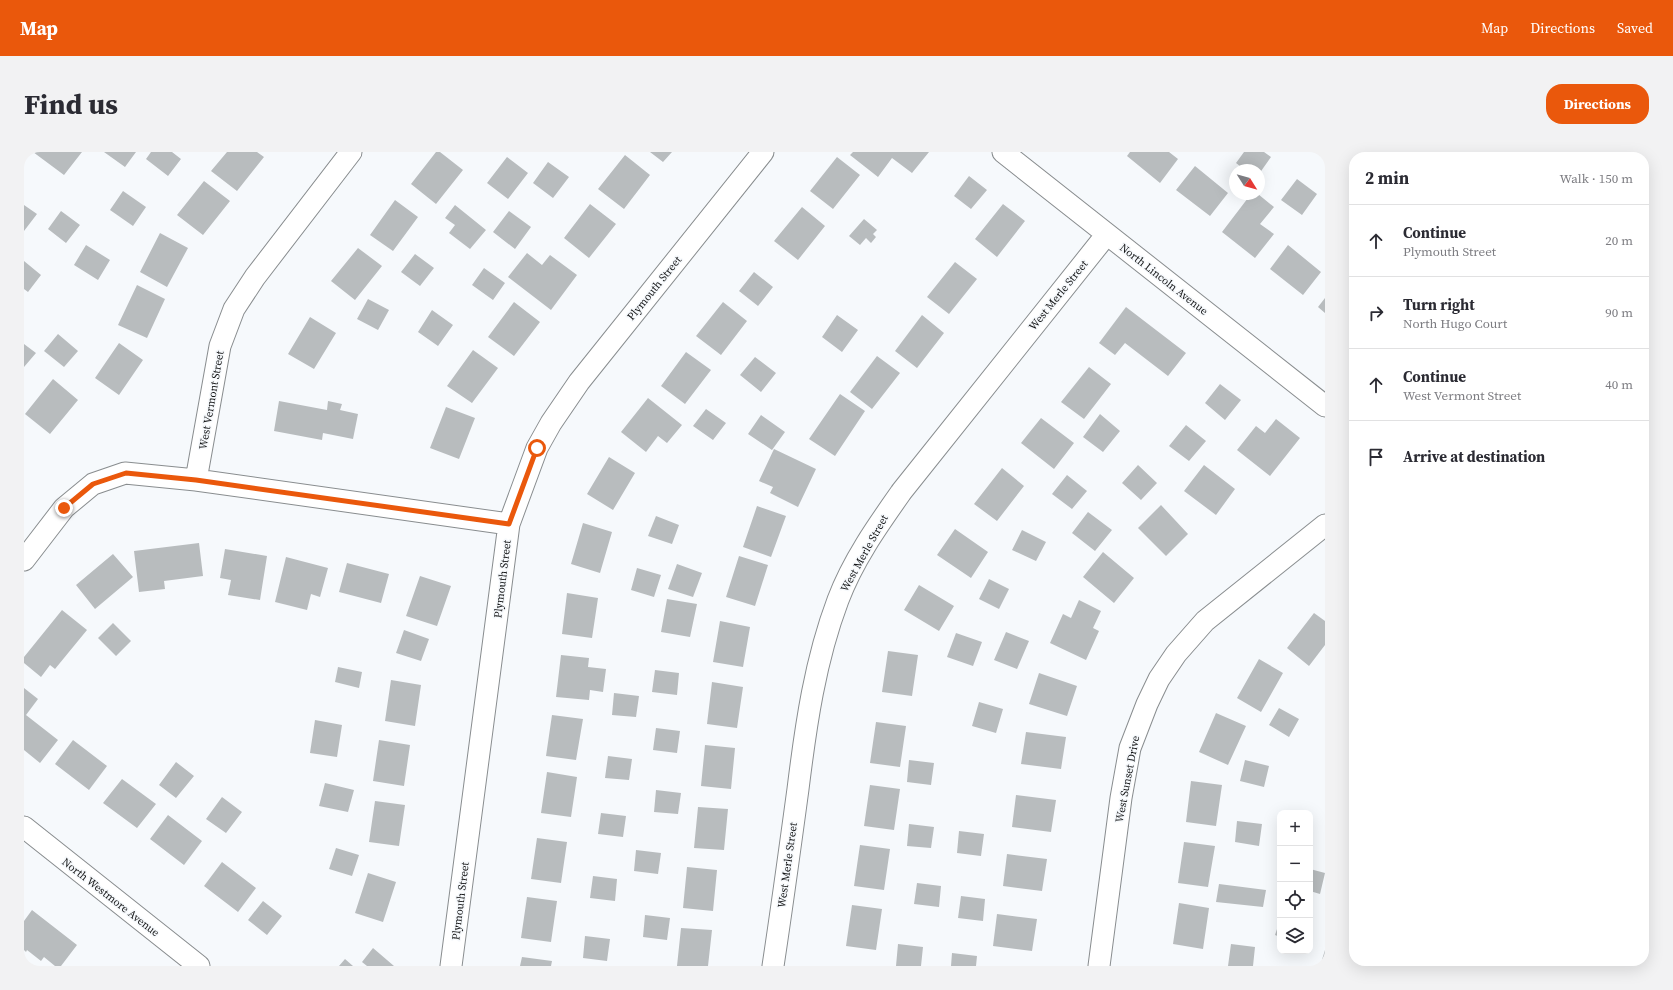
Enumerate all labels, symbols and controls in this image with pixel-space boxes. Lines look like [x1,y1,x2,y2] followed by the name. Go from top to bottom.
[20,15,58,41] text: Map
[1481,18,1508,38] text: Map
[1530,18,1595,38] text: Directions
[1617,18,1653,38] text: Saved
[1546,84,1649,124] button: Directions
[24,85,118,123] text: Find us
[1229,164,1265,200] north arrow
[1365,166,1409,190] text: 2 min
[1560,170,1633,187] text: Walk · 150 m
[1403,222,1466,243] text: Continue
[1365,230,1387,252] icon: ahead
[1605,232,1633,249] text: 20 m
[1117,240,1211,319] street label: North Lincoln Avenue
[1403,243,1496,260] text: Plymouth Street
[624,253,685,324] street label: Plymouth Street
[1025,257,1092,333] street label: West Merle Street
[1403,294,1475,315] text: Turn right
[1365,302,1387,324] icon: right
[1605,304,1633,321] text: 90 m
[1403,315,1507,332] text: North Hugo Court
[195,349,228,451] street label: West Vermont Street
[1403,366,1466,387] text: Continue
[1365,374,1387,396] icon: ahead
[1605,376,1633,393] text: 40 m
[1403,387,1521,404] text: West Vermont Street
[528,439,546,457] route start
[1365,446,1387,468] icon: arrive
[1403,446,1545,467] text: Arrive at destination
[55,499,73,517] route end
[837,512,892,595] street label: West Merle Street
[490,539,515,619] street label: Plymouth Street
[1112,734,1143,824] street label: West Sunset Drive
[1277,810,1313,954] map controls
[1277,810,1313,846] button: +
[774,821,801,909] street label: West Merle Street
[1277,846,1313,882] button: −
[59,855,163,940] street label: North Westmore Avenue
[448,861,473,941] street label: Plymouth Street
[1277,882,1313,918] button: locate
[1277,918,1313,954] button: layers

